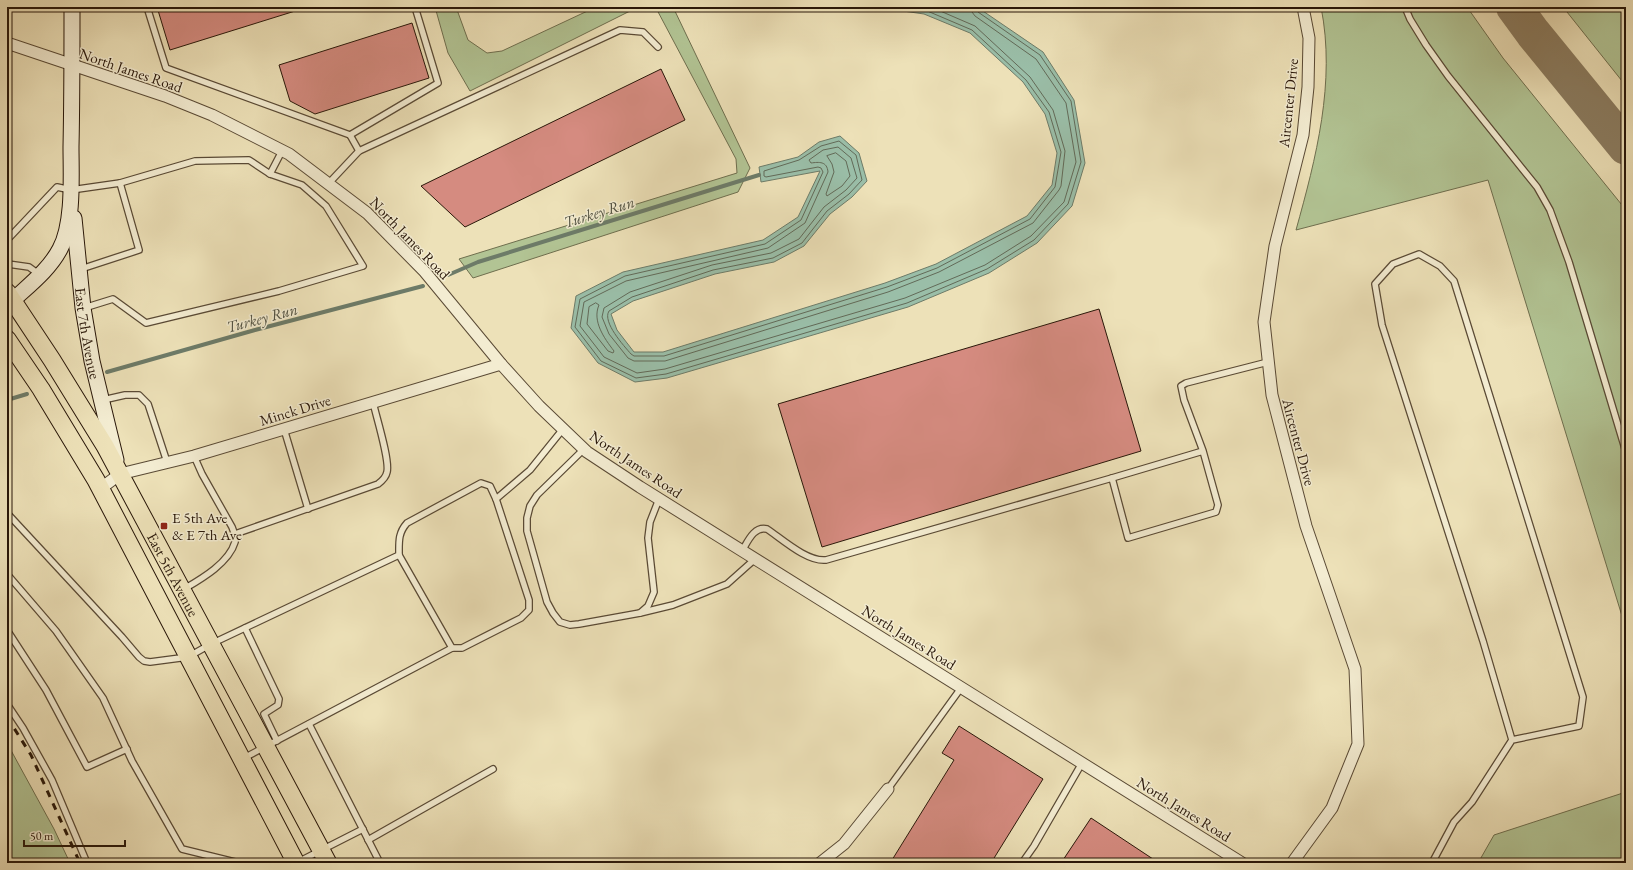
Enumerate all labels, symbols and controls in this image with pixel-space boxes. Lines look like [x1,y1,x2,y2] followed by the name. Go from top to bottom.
[77,44,185,97] street label: North James Road
[1274,57,1302,149] street label: Aircenter Drive
[561,191,637,233] water label: Turkey Run
[366,193,454,284] street label: North James Road
[71,286,106,381] street label: East 7th Avenue
[224,298,300,338] water label: Turkey Run
[257,390,333,430] street label: Minck Drive
[1278,395,1320,488] street label: Aircenter Drive
[586,426,686,502] street label: North James Road
[172,508,242,544] place label: E 5th Ave & E 7th Ave
[159,521,169,531] marker: E 5th Ave & E 7th Ave
[143,529,204,620] street label: East 5th Avenue
[858,600,960,674] street label: North James Road
[1133,772,1235,846] street label: North James Road
[24,822,125,848] scale bar
[30,828,54,844] text: 50 m

